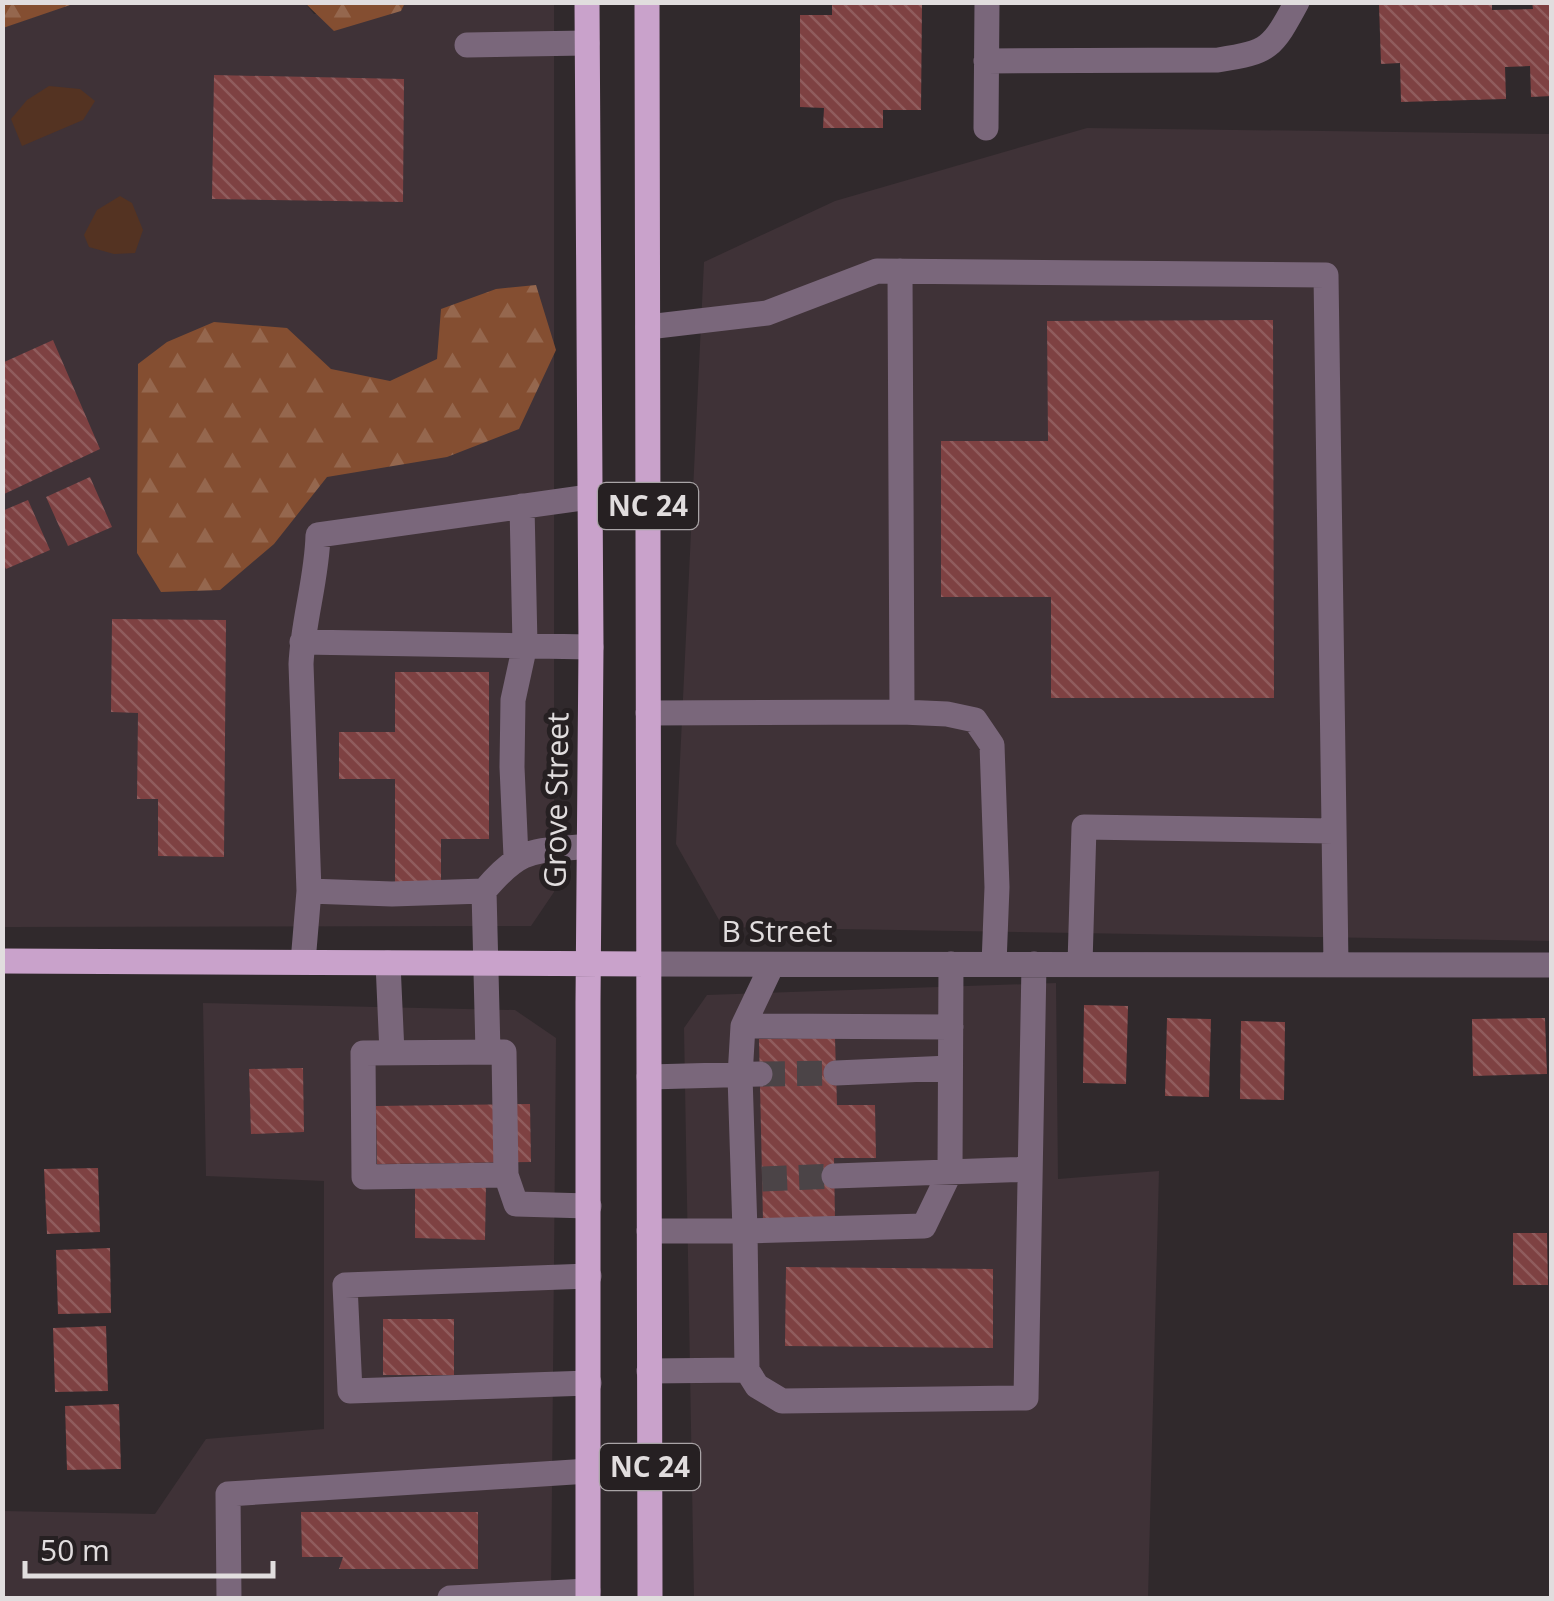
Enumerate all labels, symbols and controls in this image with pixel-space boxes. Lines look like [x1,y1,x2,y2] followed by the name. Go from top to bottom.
[598,483,698,529] road number: NC 24
[533,712,578,888] street label: Grove Street
[722,910,832,951] street label: B Street
[600,1444,700,1490] road number: NC 24
[25,1516,272,1578] scale bar
[40,1529,110,1570] text: 50 m

